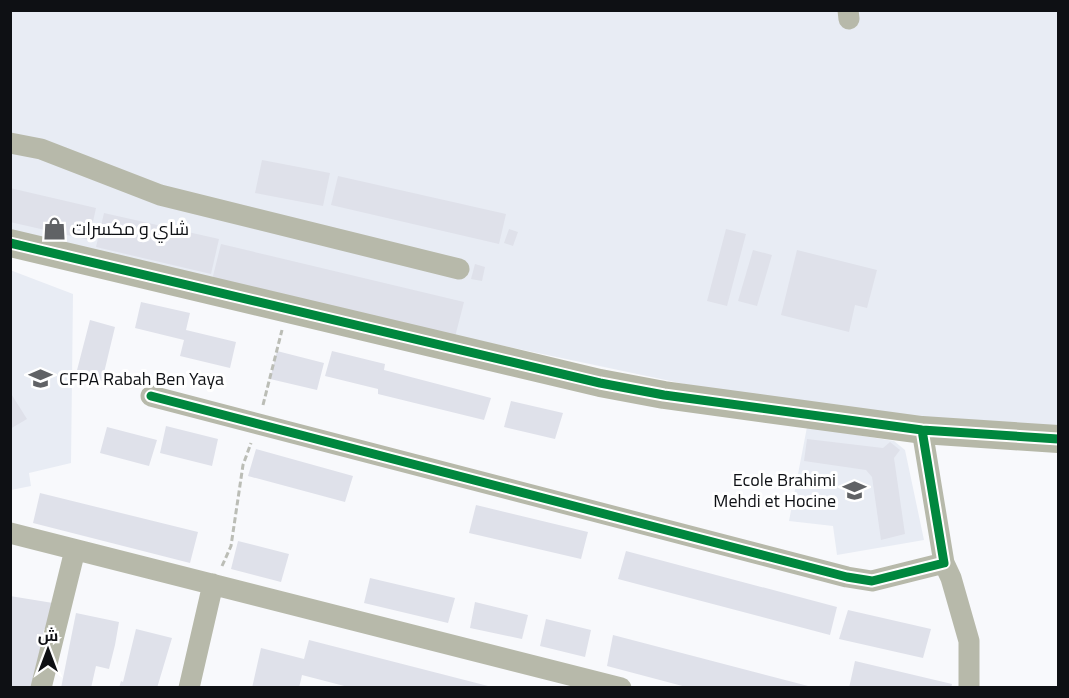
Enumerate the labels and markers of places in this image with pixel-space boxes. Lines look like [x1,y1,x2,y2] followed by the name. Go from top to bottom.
[72,215,189,243] place label: شاي و مكسرات
[41,216,67,242] shop icon: شاي و مكسرات
[59,365,224,392] place label: CFPA Rabah Ben Yaya
[28,366,54,392] school or university icon: CFPA Rabah Ben Yaya
[713,466,836,514] place label: Ecole Brahimi Mehdi et Hocine
[841,477,867,503] school or university icon: Ecole Brahimi Mehdi et Hocine

